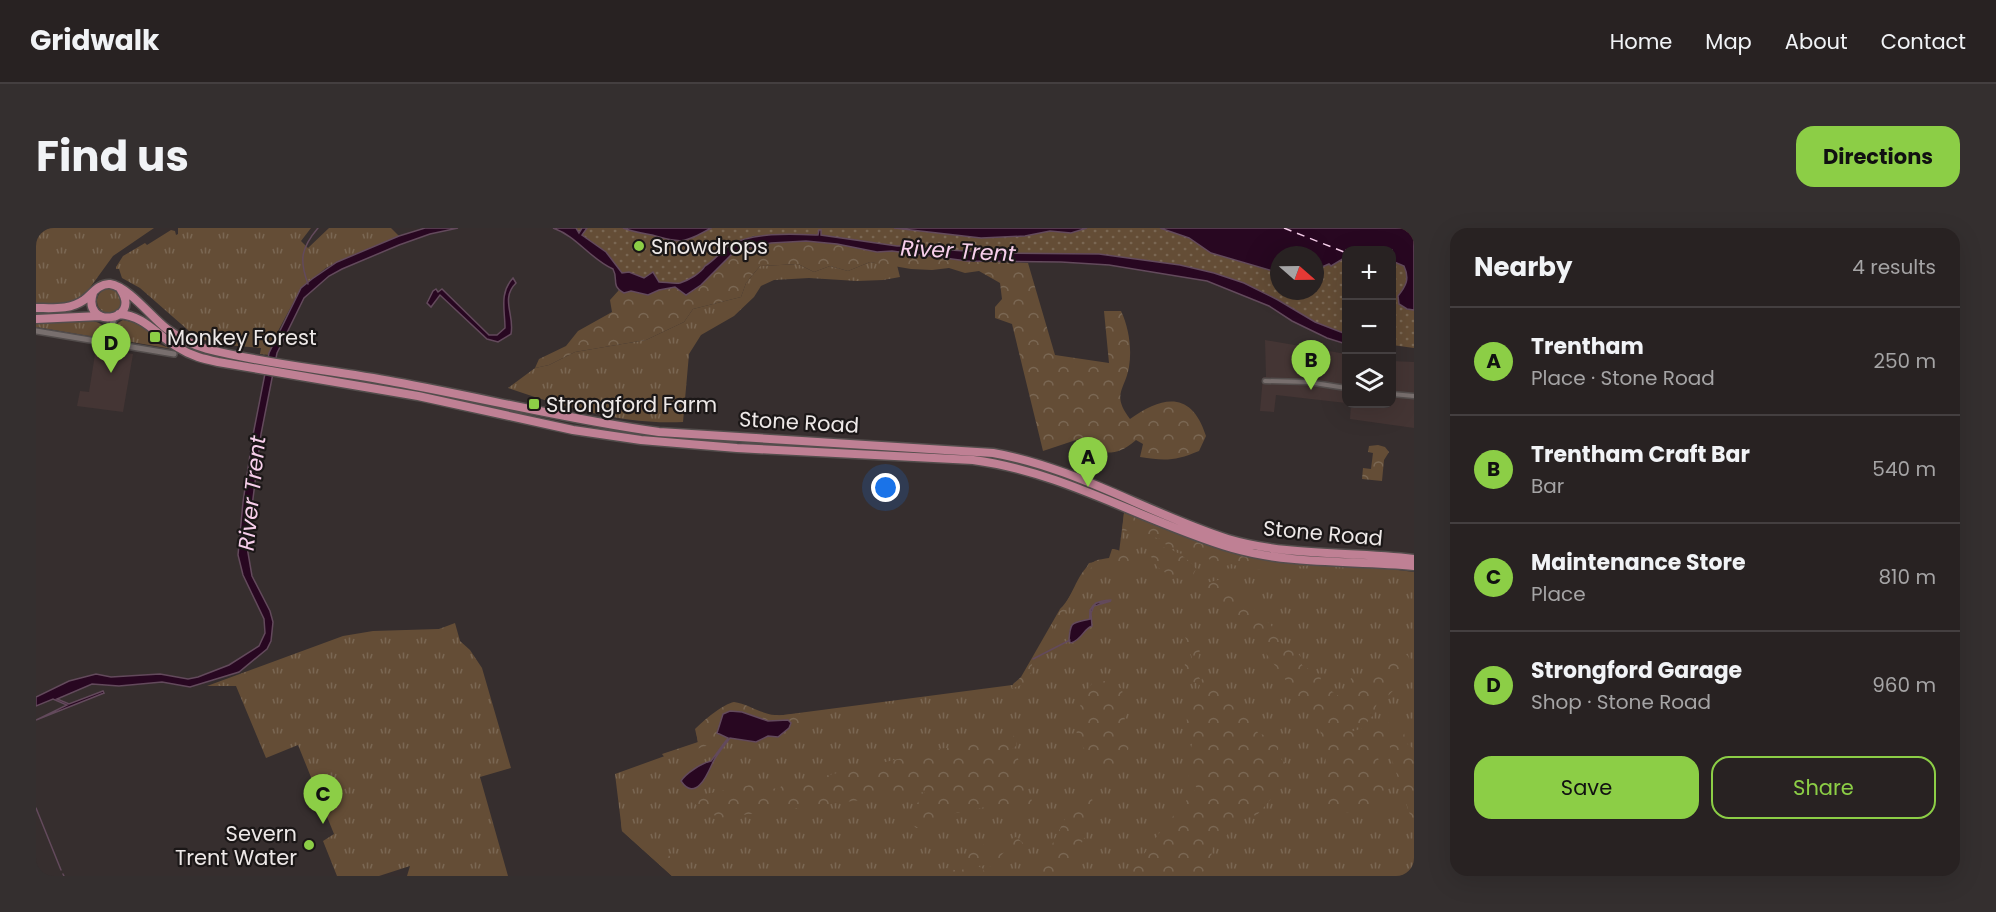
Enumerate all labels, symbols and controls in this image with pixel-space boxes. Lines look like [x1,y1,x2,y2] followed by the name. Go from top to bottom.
[30,21,159,60] text: Gridwalk
[1610,27,1672,56] text: Home
[1705,27,1752,56] text: Map
[1785,27,1848,56] text: About
[1881,27,1966,56] text: Contact
[1796,126,1960,187] button: Directions
[36,127,189,186] text: Find us
[651,232,768,261] place label: Snowdrops
[900,233,1017,270] water label: River Trent
[632,239,646,253] marker: Snowdrops
[1270,246,1324,300] north arrow
[1342,246,1396,408] map controls
[1342,246,1396,300] button: +
[1474,249,1572,285] text: Nearby
[1852,253,1936,281] text: 4 results
[1342,300,1396,354] button: −
[167,323,317,352] place label: Monkey Forest
[92,324,130,373] pin: D
[148,330,162,344] marker: Monkey Forest
[1531,331,1644,362] text: Trentham
[1292,340,1330,390] pin: B
[1486,347,1501,375] text: A
[1873,347,1936,375] text: 250 m
[1342,354,1396,408] button: layers
[1531,364,1715,392] text: Place · Stone Road
[546,390,717,419] place label: Strongford Farm
[527,397,541,411] marker: Strongford Farm
[738,404,860,440] street label: Stone Road
[231,433,274,552] water label: River Trent
[1068,438,1108,487] pin: A
[1531,439,1750,470] text: Trentham Craft Bar
[1487,455,1500,483] text: B
[1872,455,1936,483] text: 540 m
[1531,472,1564,500] text: Bar
[871,473,900,502] your location
[1262,513,1384,553] street label: Stone Road
[1531,547,1746,578] text: Maintenance Store
[1486,563,1501,591] text: C
[1878,563,1936,591] text: 810 m
[1531,580,1586,608] text: Place
[1531,655,1742,686] text: Strongford Garage
[1486,671,1501,699] text: D
[1872,671,1936,699] text: 960 m
[1531,688,1711,716] text: Shop · Stone Road
[1474,756,1699,819] button: Save
[1711,756,1936,819] button: Share
[304,774,342,824] pin: C
[175,819,297,872] place label: Severn Trent Water
[302,838,316,852] marker: Severn Trent Water

